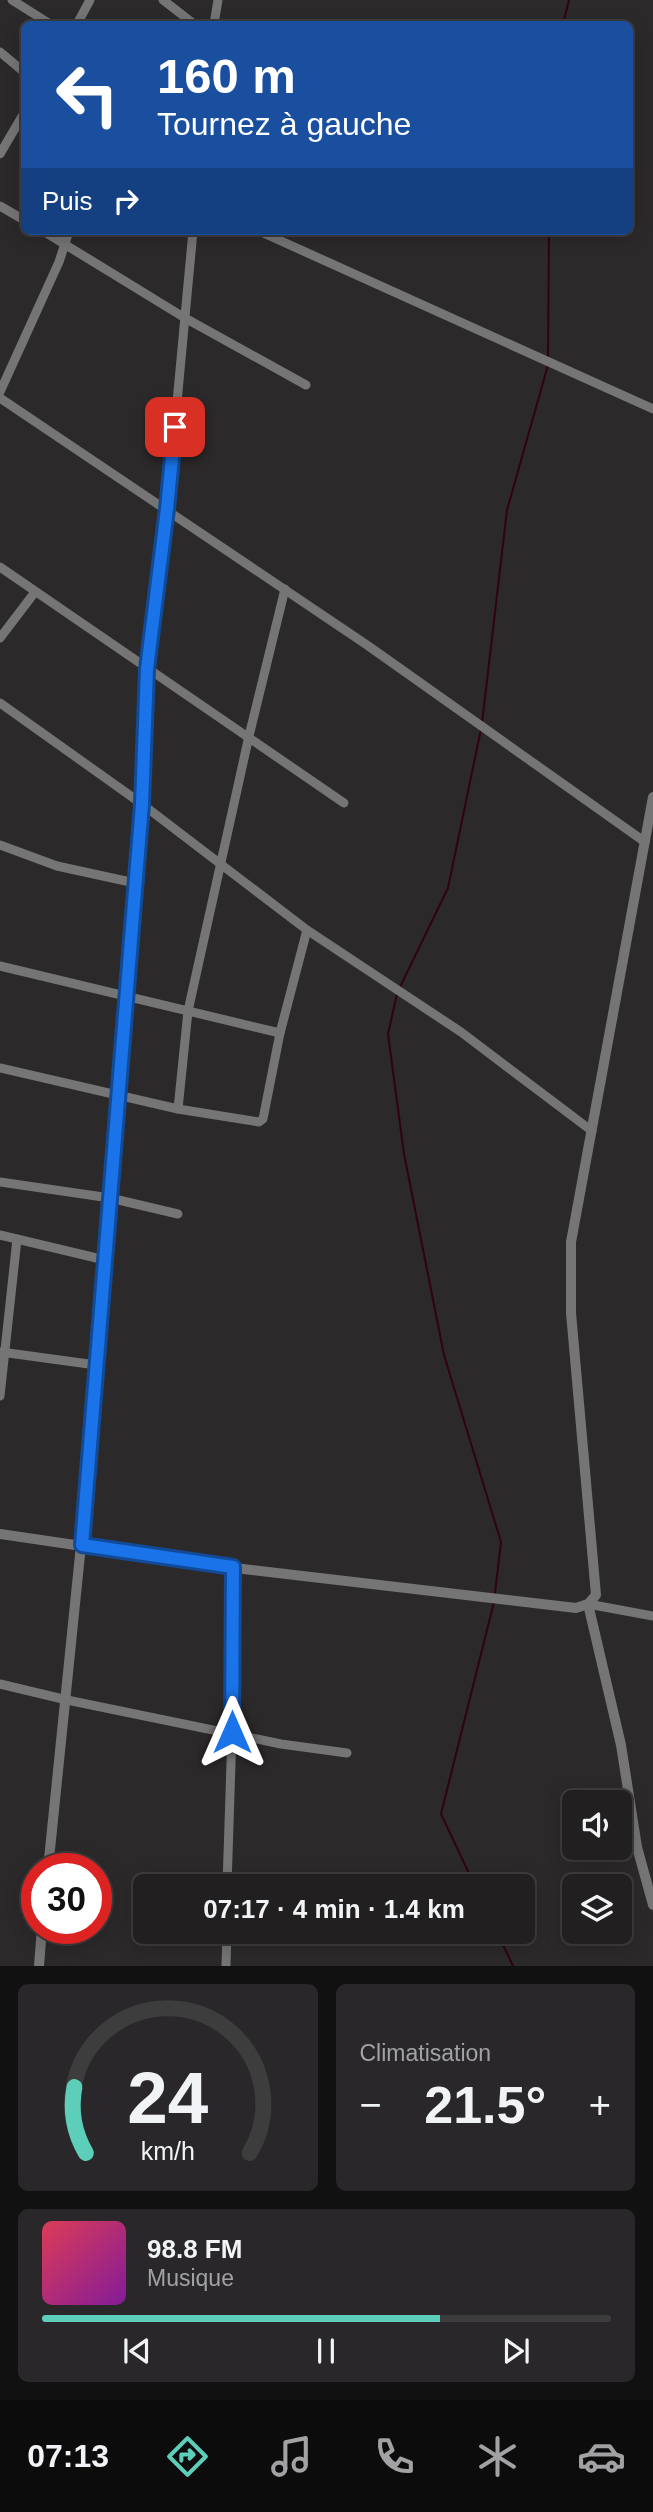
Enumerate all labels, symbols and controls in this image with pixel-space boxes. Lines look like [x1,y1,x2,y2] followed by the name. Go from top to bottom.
[42,49,133,140] icon: left
[157,49,296,103] text: 160 m
[157,106,411,142] text: Tournez à gauche
[107,182,145,220] icon: right
[42,186,93,216] text: Puis
[145,397,205,457] pin
[156,408,194,446] icon: arrive
[195,1695,269,1769] position arrow
[562,1790,632,1944] map controls
[562,1790,632,1860] button: sound
[21,1853,112,1944] speed limit sign: 30
[562,1874,632,1944] button: layers
[203,1894,465,1924] text: 07:17 · 4 min · 1.4 km
[360,2040,491,2066] text: Climatisation
[127,2058,209,2139] text: 24
[424,2076,546,2134] text: 21.5°
[360,2084,382,2126] text: −
[589,2084,611,2126] text: +
[141,2137,195,2165] text: km/h
[147,2234,242,2264] text: 98.8 FM
[147,2265,234,2291] text: Musique
[118,2332,156,2370] icon: previous
[307,2332,345,2370] icon: pause
[497,2332,535,2370] icon: next
[163,2432,212,2481] icon: directions
[267,2432,316,2481] icon: music
[370,2432,419,2481] icon: phone
[473,2432,522,2481] icon: climate
[577,2432,626,2481] icon: car
[27,2438,109,2474] text: 07:13

